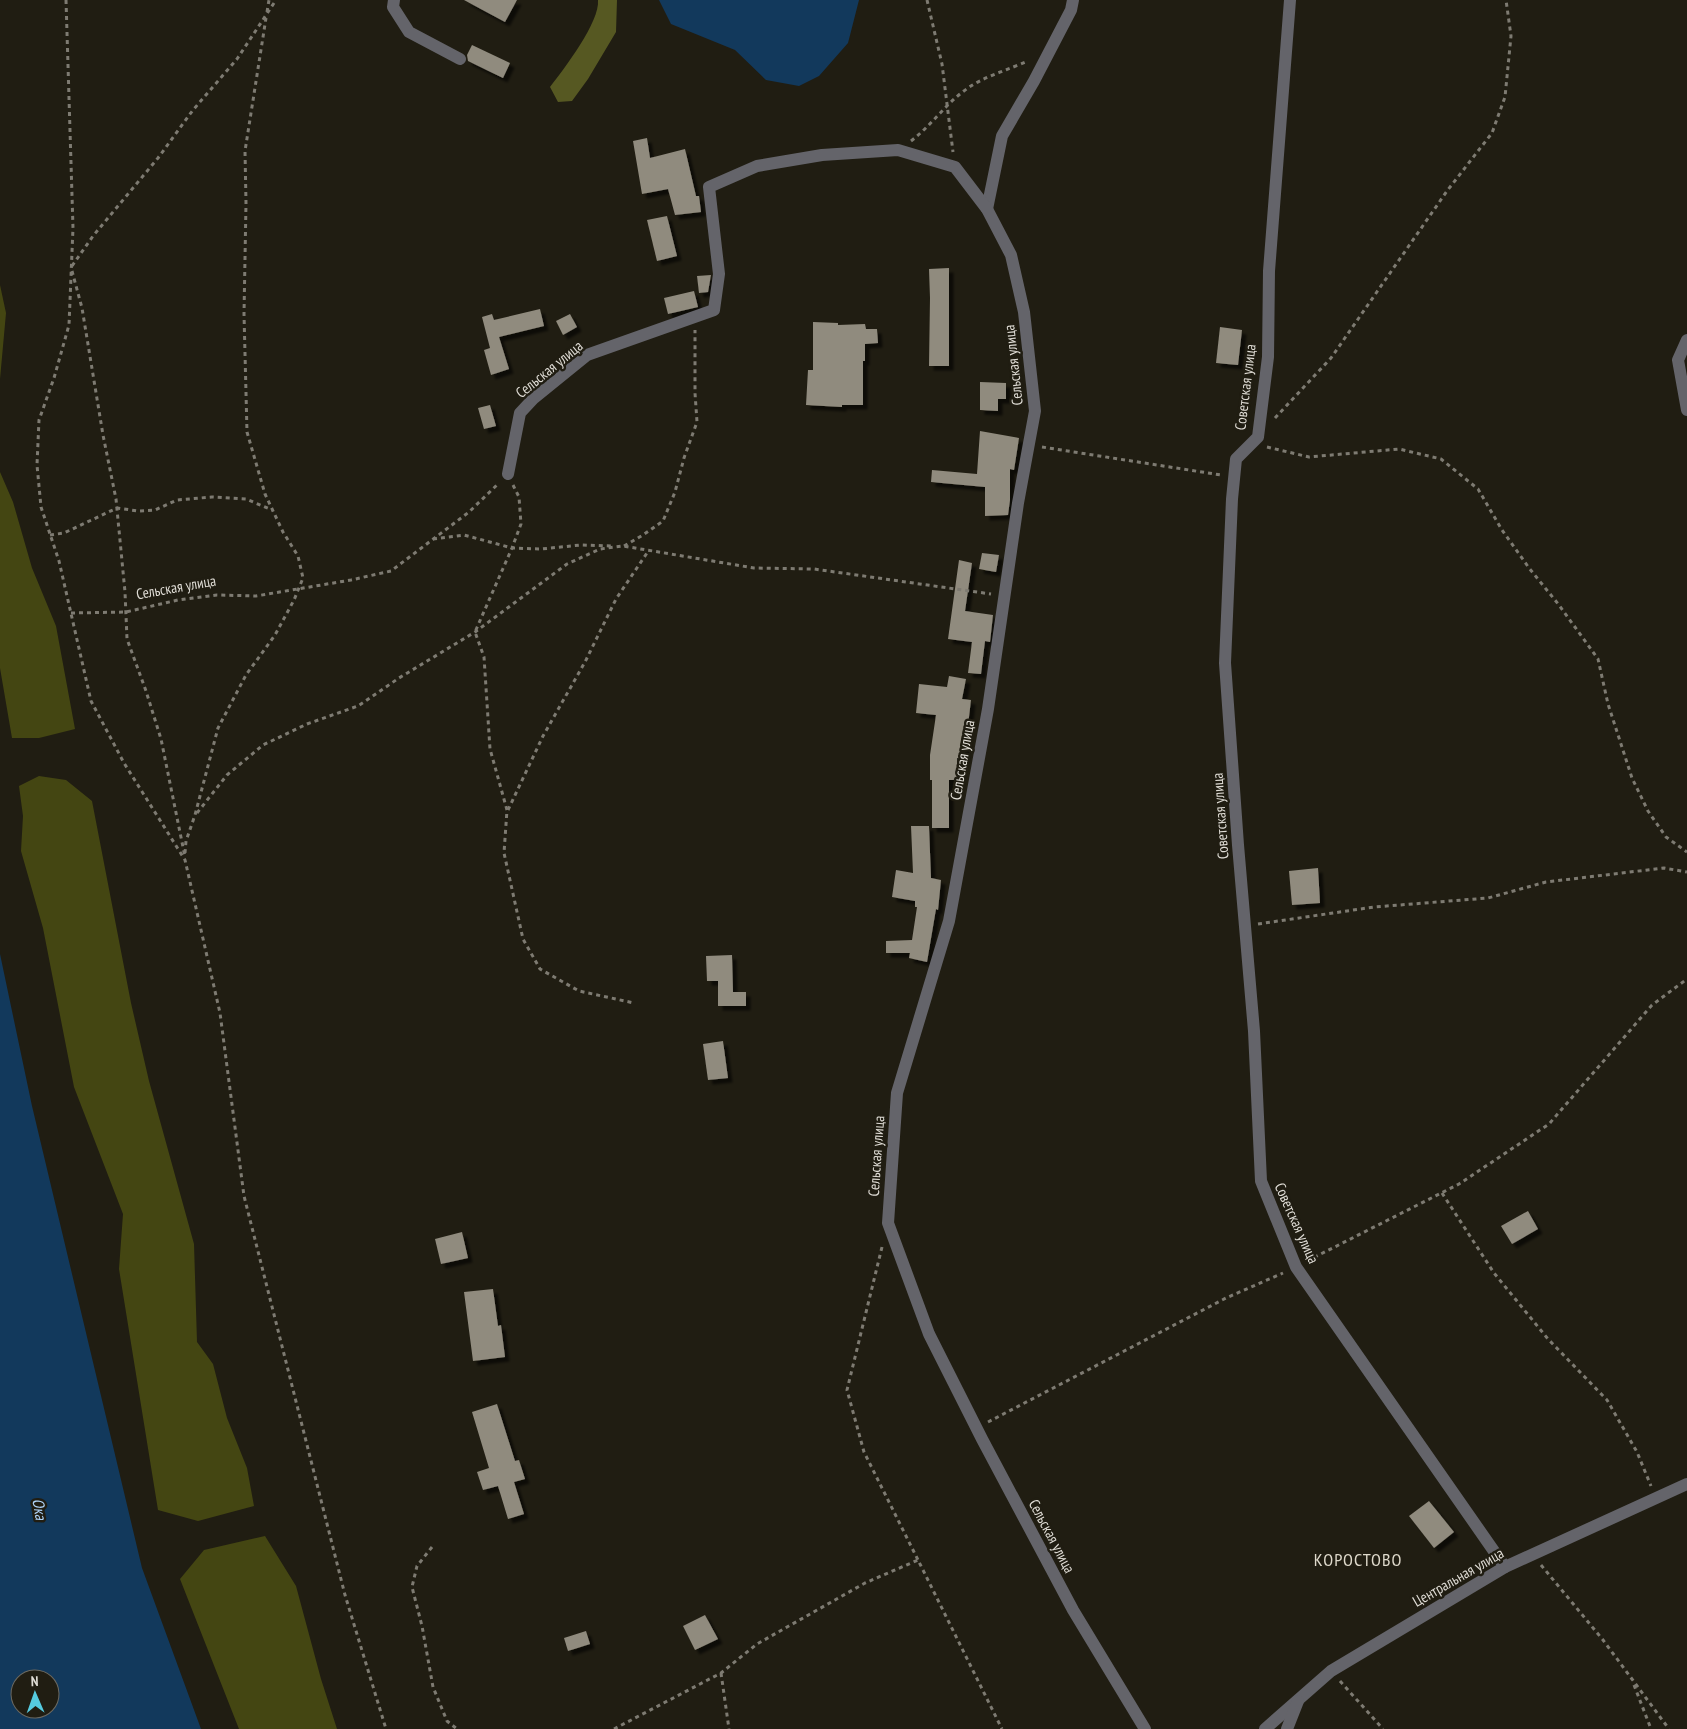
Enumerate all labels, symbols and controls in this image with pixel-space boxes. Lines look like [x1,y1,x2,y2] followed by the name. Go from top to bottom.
[999,324,1027,406] street label: Сельская улица
[512,336,586,402] street label: Сельская улица
[1230,343,1260,431] street label: Советская улица
[135,571,217,603] street label: Сельская улица
[946,719,978,801] street label: Сельская улица
[1208,772,1232,860] street label: Советская улица
[864,1115,888,1197] street label: Сельская улица
[1271,1180,1323,1266] street label: Советская улица
[1025,1496,1079,1576] street label: Сельская улица
[28,1497,52,1523] water label: Ока
[1409,1543,1507,1611] street label: Центральная улица
[1314,1548,1402,1571] district label: КОРОСТОВО
[10,1669,60,1719] north arrow
[30,1672,39,1690] text: N

